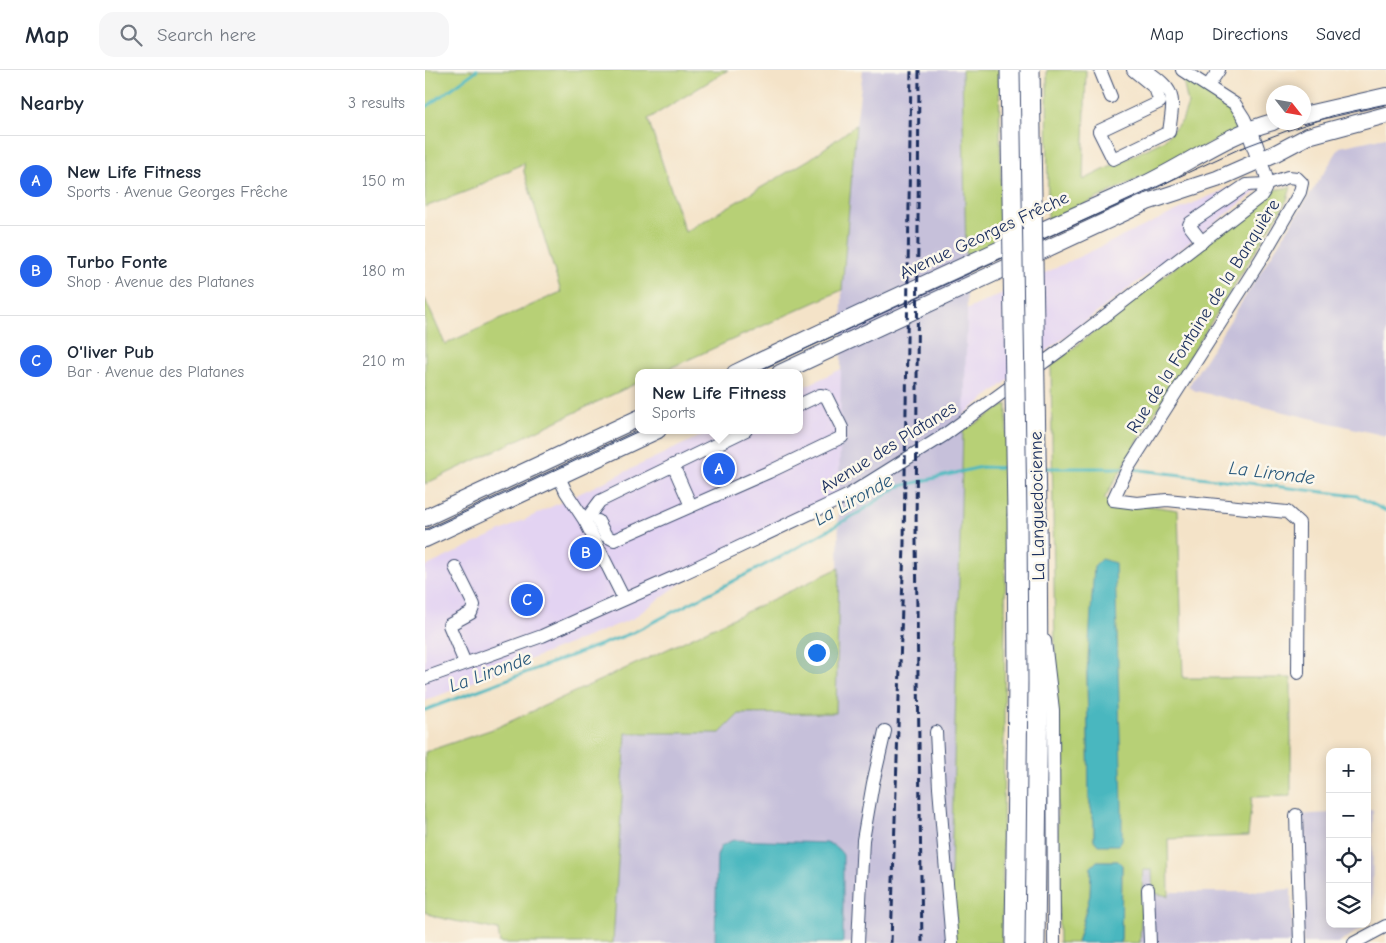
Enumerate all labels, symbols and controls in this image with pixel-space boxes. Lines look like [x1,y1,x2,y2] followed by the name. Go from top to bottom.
[99,12,449,57] search box
[25,21,69,49] text: Map
[117,21,145,49] icon: search
[157,24,256,46] text: Search here
[1150,24,1184,45] text: Map
[1212,24,1288,45] text: Directions
[1316,24,1361,45] text: Saved
[1266,85,1311,130] north arrow
[20,91,84,115] text: Nearby
[348,94,405,112] text: 3 results
[67,161,201,183] text: New Life Fitness
[32,172,40,190] text: A
[362,172,405,190] text: 150 m
[67,183,288,201] text: Sports · Avenue Georges Frêche
[896,187,1072,284] street label: Avenue Georges Frêche
[1122,195,1284,437] street label: Rue de la Fontaine de la Banquière
[67,251,167,273] text: Turbo Fonte
[31,262,41,280] text: B
[362,262,405,280] text: 180 m
[67,273,254,291] text: Shop · Avenue des Platanes
[67,341,154,363] text: O'liver Pub
[31,352,41,370] text: C
[362,352,405,370] text: 210 m
[67,363,244,381] text: Bar · Avenue des Platanes
[635,369,803,434] popup
[652,382,786,404] text: New Life Fitness
[816,397,960,498] street label: Avenue des Platanes
[652,404,695,422] text: Sports
[1026,431,1049,581] street label: La Languedocienne
[703,450,735,488] pin: A
[1228,457,1317,489] water label: La Lironde
[810,469,897,530] water label: La Lironde
[570,534,602,572] pin: B
[511,581,543,619] pin: C
[804,640,830,666] your location
[446,647,535,697] water label: La Lironde
[1326,748,1371,928] map controls
[1326,748,1371,793] button: +
[1326,793,1371,838] button: −
[1326,838,1371,883] button: locate
[1326,883,1371,928] button: layers

